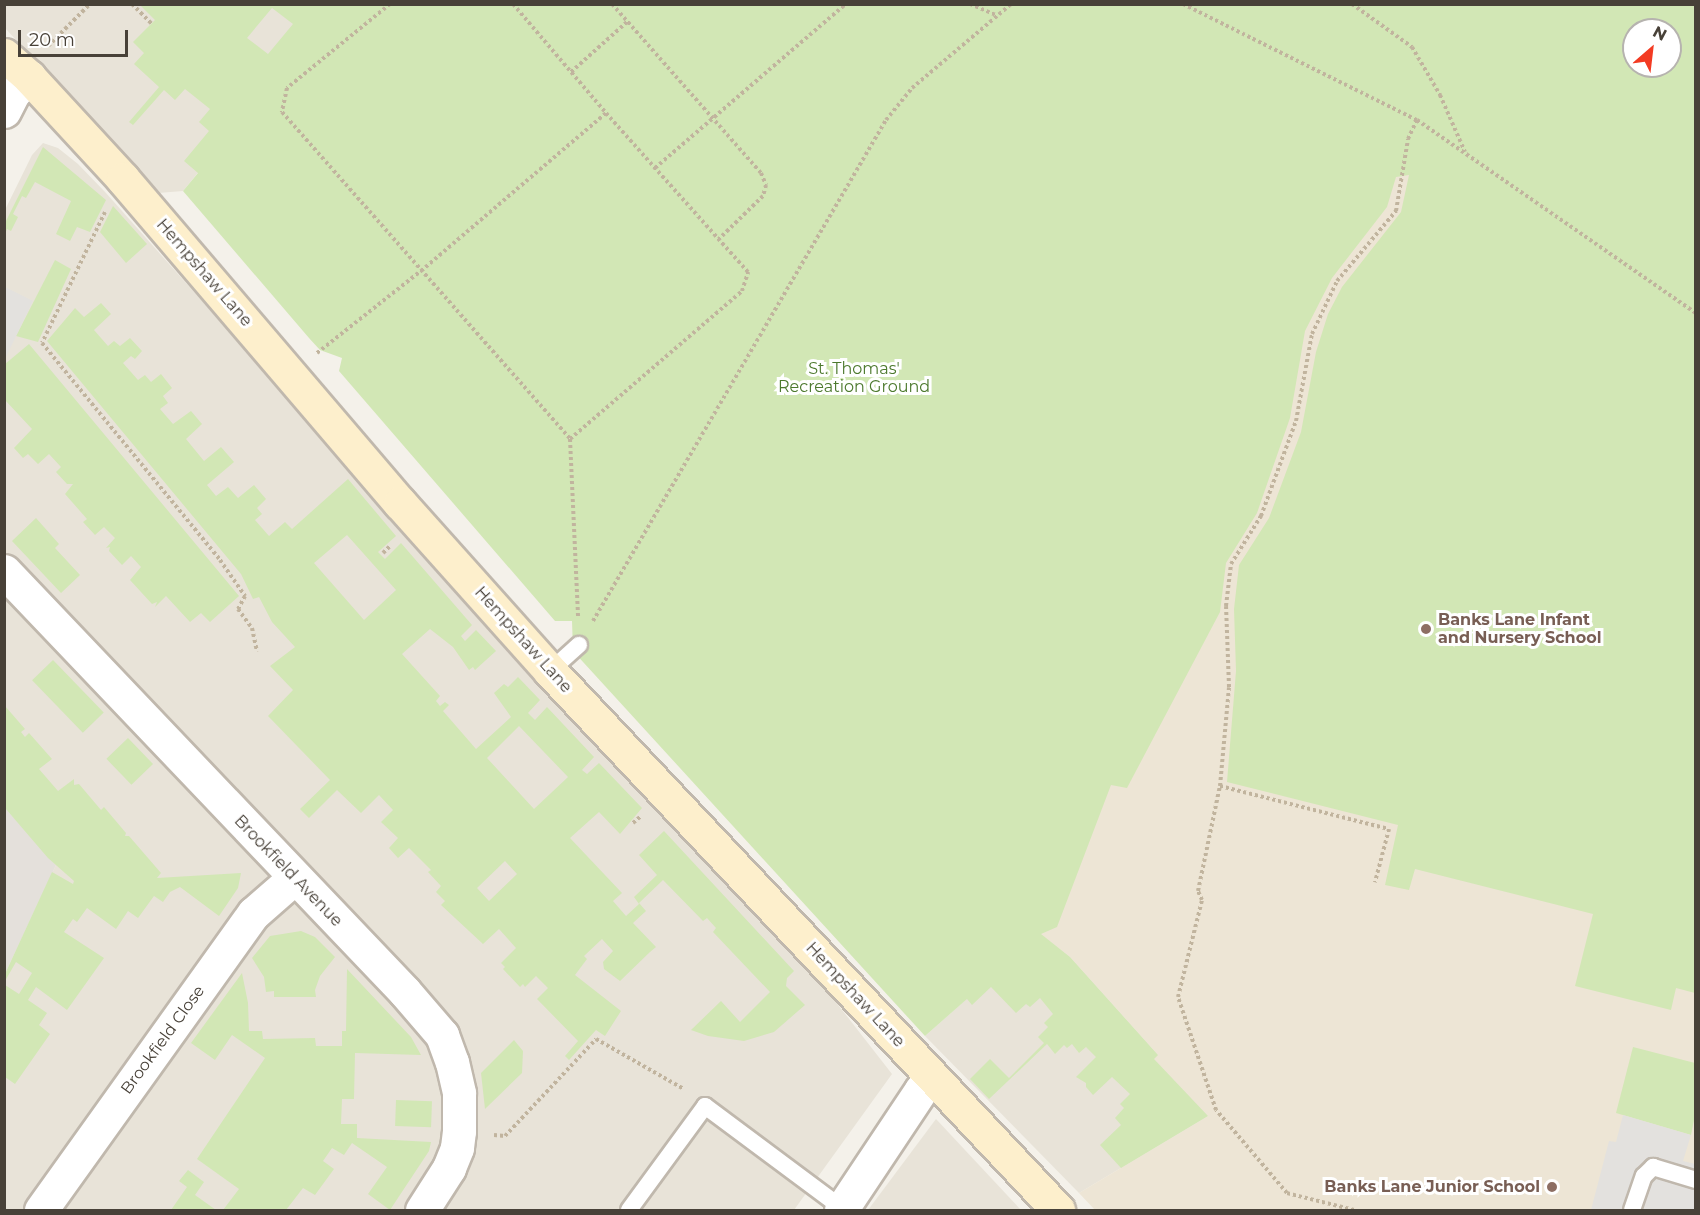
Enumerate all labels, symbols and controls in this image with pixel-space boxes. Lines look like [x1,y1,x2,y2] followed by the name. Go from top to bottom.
[21,18,130,56] scale bar
[1622,18,1682,78] north arrow
[1650,22,1670,45] text: N
[29,29,75,51] text: 20 m
[152,215,256,331] street label: Hempshaw Lane
[778,359,930,397] park label: St. Thomas' Recreation Ground
[470,583,576,697] street label: Hempshaw Lane
[1438,610,1601,648] place label: Banks Lane Infant and Nursery School
[1419,622,1433,636] marker: Banks Lane Infant and Nursery School
[230,811,346,931] street label: Brookfield Avenue
[802,939,908,1051] street label: Hempshaw Lane
[117,982,209,1098] street label: Brookfield Close
[1324,1177,1540,1197] place label: Banks Lane Junior School
[1545,1180,1559,1194] marker: Banks Lane Junior School

